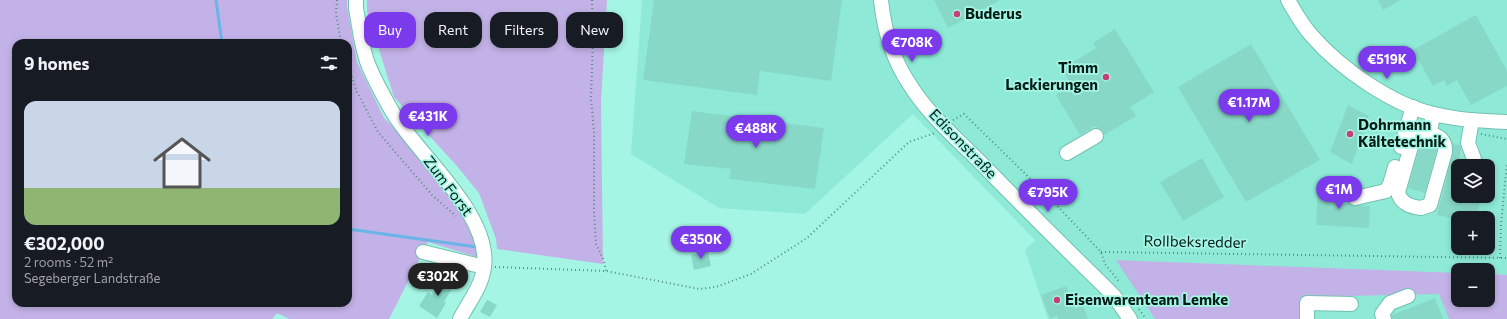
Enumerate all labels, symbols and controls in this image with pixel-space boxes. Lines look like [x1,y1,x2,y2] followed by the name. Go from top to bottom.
[965,4,1022,22] place label: Buderus
[952,9,962,19] marker: Buderus
[364,12,416,48] chip: Buy
[424,12,482,48] chip: Rent
[490,12,558,48] chip: Filters
[566,12,623,48] chip: New
[884,29,940,63] pin: €708K
[891,34,933,50] text: €708K
[1359,46,1415,80] pin: €519K
[1367,51,1407,67] text: €519K
[318,52,340,74] icon: filters
[24,53,89,74] text: 9 homes
[1005,58,1098,93] place label: Timm Lackierungen
[1101,72,1111,82] marker: Timm Lackierungen
[1216,89,1282,123] pin: €1.17M
[1227,94,1271,110] text: €1.17M
[400,103,456,137] pin: €431K
[926,105,1001,182] street label: Edisonstraße
[408,108,448,124] text: €431K
[728,115,784,149] pin: €488K
[1358,115,1446,150] place label: Dohrmann Kältetechnik
[735,120,777,136] text: €488K
[146,127,218,199] icon: home
[1345,129,1355,139] marker: Dohrmann Kältetechnik
[420,152,477,219] street label: Zum Forst
[1451,159,1495,307] map controls
[1451,159,1495,203] button: layers
[1320,176,1358,210] pin: €1M
[1020,179,1076,213] pin: €795K
[1325,181,1353,197] text: €1M
[1028,184,1068,200] text: €795K
[1451,211,1495,255] button: +
[673,226,729,260] pin: €350K
[680,231,722,247] text: €350K
[1143,231,1247,251] street label: Rollbeksredder
[24,233,105,254] text: €302,000
[24,254,113,270] text: 2 rooms · 52 m²
[410,263,466,297] pin: €302K
[1451,263,1495,307] button: −
[417,268,459,284] text: €302K
[24,270,160,286] text: Segeberger Landstraße
[1065,290,1228,308] place label: Eisenwarenteam Lemke
[1052,295,1062,305] marker: Eisenwarenteam Lemke

